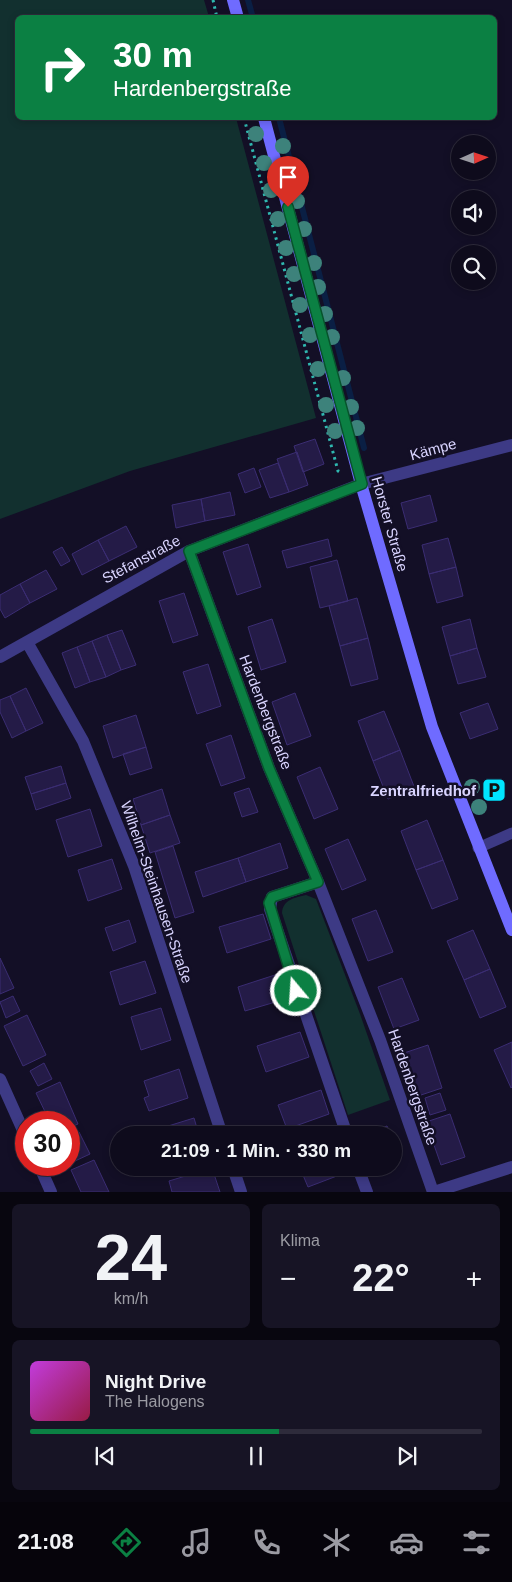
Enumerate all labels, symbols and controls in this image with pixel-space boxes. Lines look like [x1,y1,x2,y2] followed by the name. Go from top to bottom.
[30,35,95,100] icon: right
[113,35,193,74] text: 30 m
[113,76,292,101] text: Hardenbergstraße
[451,135,496,180] north arrow
[451,135,496,290] map controls
[267,156,309,207] pin
[274,163,302,191] icon: arrive
[451,190,496,235] button: sound
[451,245,496,290] button: search
[408,435,458,463] street label: Kämpe
[368,474,412,574] street label: Horster Straße
[99,531,183,587] street label: Stefanstraße
[236,652,296,772] street label: Hardenbergstraße
[481,777,507,803] parking icon: Zentralfriedhof
[370,782,477,799] place label: Zentralfriedhof
[118,799,196,985] street label: Wilhelm-Steinhausen-Straße
[269,964,321,1016] position arrow
[385,1027,441,1147] street label: Hardenbergstraße
[15,1111,80,1176] speed limit sign: 30
[161,1140,351,1161] text: 21:09 · 1 Min. · 330 m
[95,1221,167,1294] text: 24
[280,1232,320,1249] text: Klima
[352,1257,410,1299] text: 22°
[280,1263,296,1294] text: −
[466,1263,482,1294] text: +
[114,1290,148,1307] text: km/h
[105,1371,206,1392] text: Night Drive
[105,1393,205,1410] text: The Halogens
[91,1442,119,1470] icon: previous
[242,1442,270,1470] icon: pause
[393,1442,421,1470] icon: next
[109,1525,144,1560] icon: directions
[179,1525,214,1560] icon: music
[249,1525,284,1560] icon: phone
[319,1525,354,1560] icon: climate
[389,1525,424,1560] icon: car
[459,1525,494,1560] icon: filters
[18,1529,74,1554] text: 21:08

